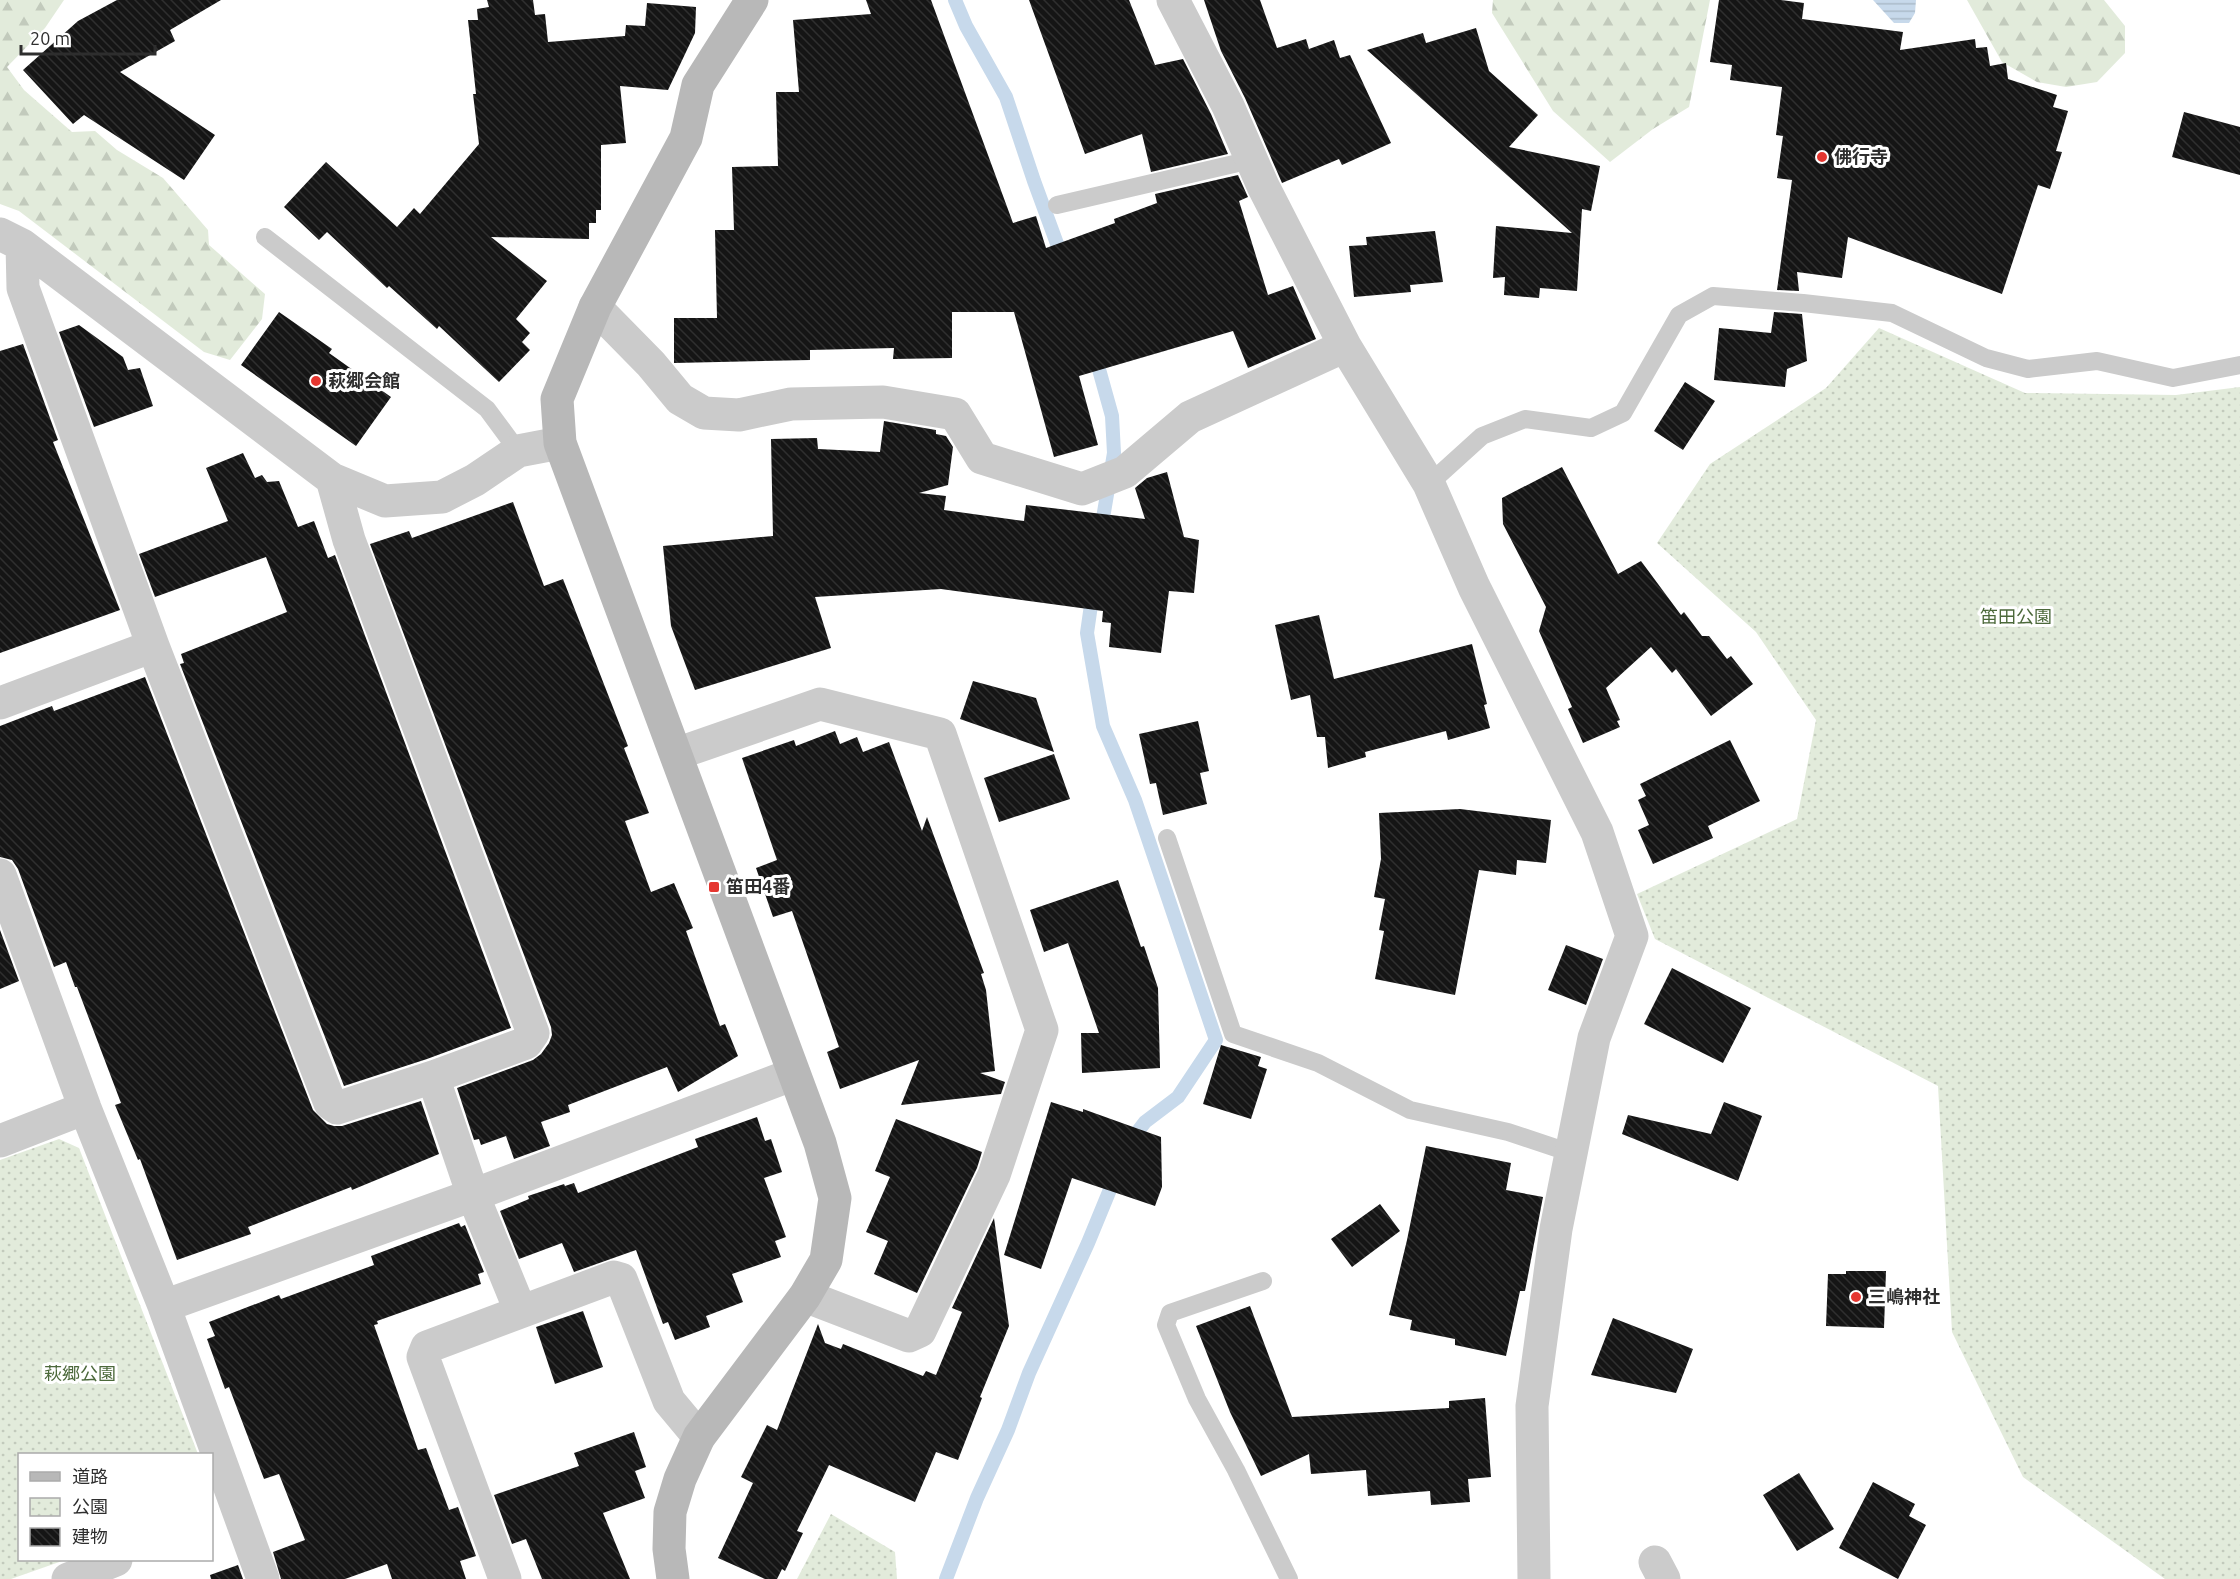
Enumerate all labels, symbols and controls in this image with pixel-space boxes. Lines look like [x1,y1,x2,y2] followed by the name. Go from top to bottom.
[21,18,154,56] scale bar
[30,28,70,48] text: 20 m
[1834,146,1888,166] place label: 佛行寺
[1815,150,1829,164] marker: 佛行寺
[328,370,400,390] place label: 萩郷会館
[309,374,323,388] marker: 萩郷会館
[1980,606,2052,626] park label: 笛田公園
[726,876,790,896] place label: 笛田4番
[707,880,721,894] marker: 笛田4番
[1868,1286,1940,1306] place label: 三嶋神社
[1849,1290,1863,1304] marker: 三嶋神社
[44,1363,116,1383] park label: 萩郷公園
[18,1453,213,1561] legend
[72,1466,108,1486] text: 道路
[72,1496,108,1516] text: 公園
[72,1526,108,1546] text: 建物

